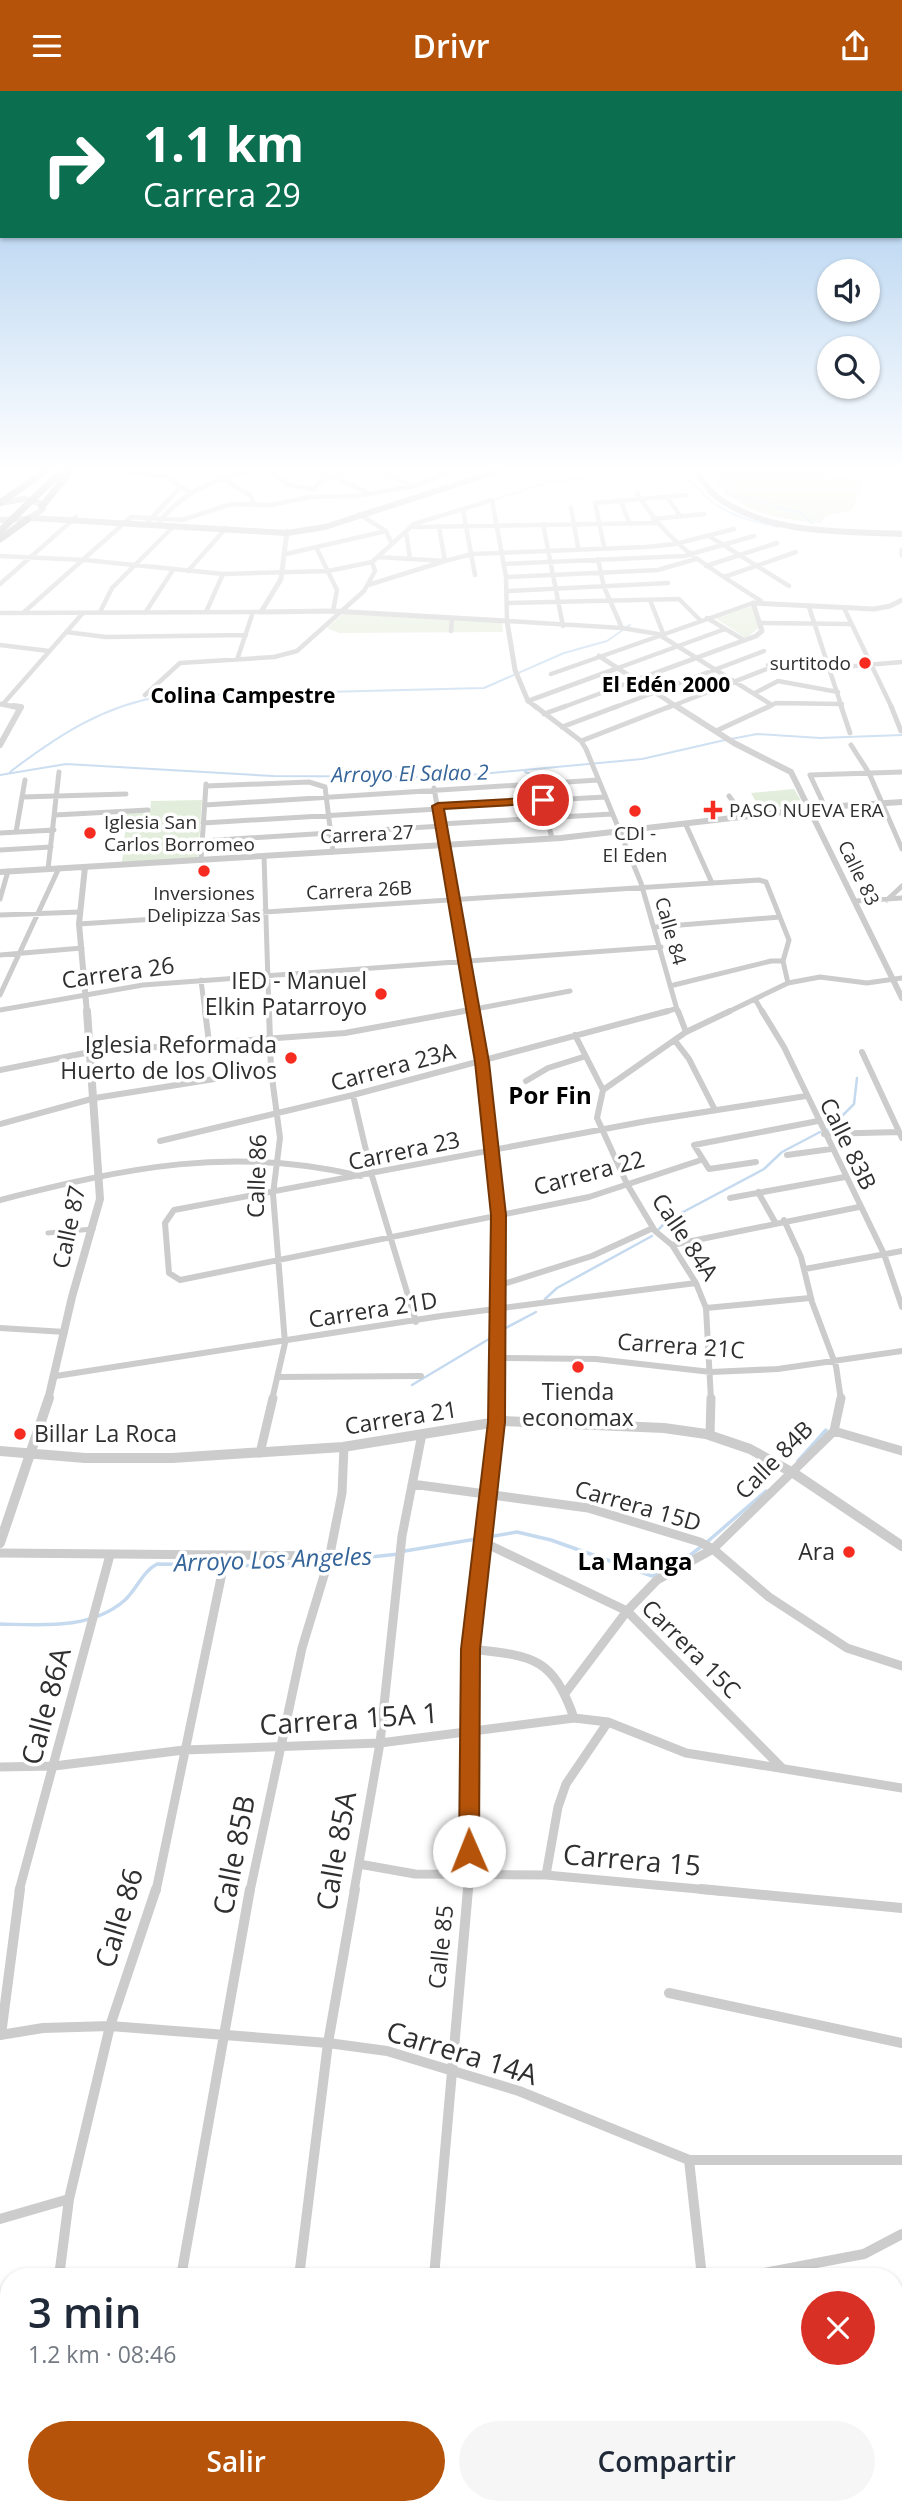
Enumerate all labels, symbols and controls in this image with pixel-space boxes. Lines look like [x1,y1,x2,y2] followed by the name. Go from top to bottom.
[412,24,490,67] text: Drivr
[28,27,66,65] icon: menu
[836,27,874,65] icon: share
[143,110,304,176] text: 1.1 km
[28,119,119,210] icon: right
[143,173,301,216] text: Carrera 29
[817,259,880,399] map controls
[817,259,880,322] button: sound
[817,336,880,399] button: search
[770,650,851,676] place label: surtitodo
[857,655,873,671] marker: surtitodo
[602,670,730,698] district label: El Edén 2000
[150,681,336,709] district label: Colina Campestre
[329,758,489,788] water label: Arroyo El Salao 2
[513,770,573,830] pin
[524,781,562,819] icon: arrive
[729,797,884,823] place label: PASO NUEVA ERA
[703,800,723,820] marker: PASO NUEVA ERA
[627,803,643,819] marker: CDI - El Eden
[104,809,255,857] place label: Iglesia San Carlos Borromeo
[320,819,414,849] street label: Carrera 27
[603,820,667,868] place label: CDI - El Eden
[82,825,98,841] marker: Iglesia San Carlos Borromeo
[832,836,886,910] street label: Calle 83
[196,863,212,879] marker: Inversiones Delipizza Sas
[305,874,413,906] street label: Carrera 26B
[147,880,261,928] place label: Inversiones Delipizza Sas
[649,894,693,968] street label: Calle 84
[59,948,176,996] street label: Carrera 26
[205,964,367,1022] place label: IED - Manuel Elkin Patarroyo
[373,986,389,1002] marker: IED - Manuel Elkin Patarroyo
[60,1028,277,1086] place label: Iglesia Reformada Huerto de los Olivos
[327,1034,459,1098] street label: Carrera 23A
[283,1050,299,1066] marker: Iglesia Reformada Huerto de los Olivos
[508,1078,592,1111] district label: Por Fin
[813,1092,885,1195] street label: Calle 83B
[345,1123,463,1177] street label: Carrera 23
[239,1133,273,1219] street label: Calle 86
[530,1142,648,1202] street label: Carrera 22
[44,1182,92,1271] street label: Calle 87
[645,1187,727,1287] street label: Calle 84A
[306,1283,440,1335] street label: Carrera 21D
[616,1325,746,1365] street label: Carrera 21C
[570,1359,586,1375] marker: Tienda economax
[522,1375,634,1433] place label: Tienda economax
[342,1392,459,1442] street label: Carrera 21
[727,1413,820,1506] street label: Calle 84B
[34,1417,177,1449] place label: Billar La Roca
[12,1426,28,1442] marker: Billar La Roca
[571,1472,705,1538] street label: Carrera 15D
[798,1535,835,1567] place label: Ara
[171,1539,373,1579] water label: Arroyo Los Angeles
[577,1544,693,1577] district label: La Manga
[841,1544,857,1560] marker: Ara
[635,1592,748,1705] street label: Carrera 15C
[11,1643,79,1769] street label: Calle 86A
[258,1693,440,1743] street label: Carrera 15A 1
[306,1788,364,1913] street label: Calle 85A
[203,1792,263,1918] street label: Calle 85B
[432,1814,506,1888] position arrow
[562,1834,703,1884] street label: Carrera 15
[85,1863,151,1972] street label: Calle 86
[420,1903,460,1990] street label: Calle 85
[382,2011,543,2093] street label: Carrera 14A
[28,2283,141,2340] text: 3 min
[801,2291,875,2365] button: close
[28,2338,176,2370] text: 1.2 km · 08:46
[28,2421,445,2501] button: Salir
[459,2421,875,2501] button: Compartir

